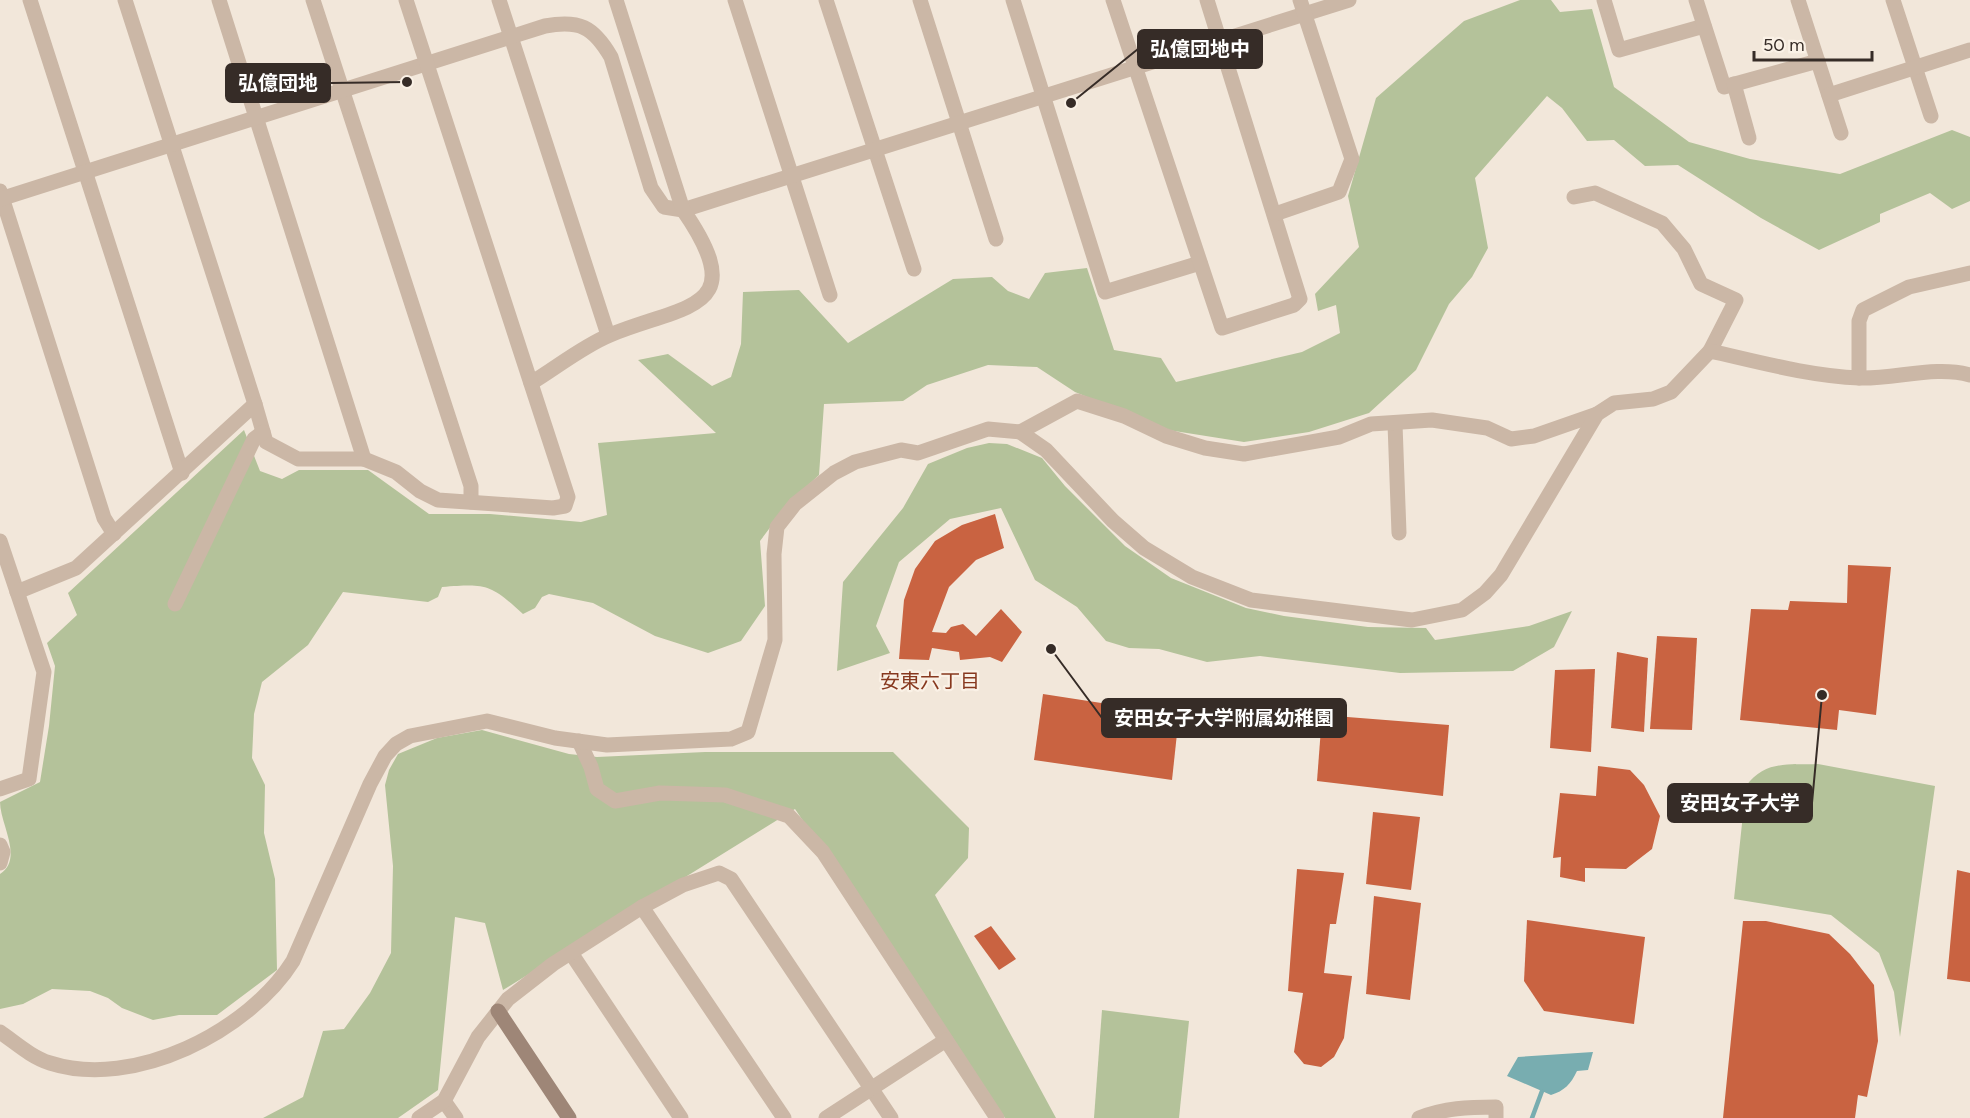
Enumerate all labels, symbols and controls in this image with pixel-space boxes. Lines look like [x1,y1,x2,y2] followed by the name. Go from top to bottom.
[1754,24,1872,62] scale bar
[1138,30,1262,68] callout: 弘億団地中
[1763,34,1805,56] text: 50 m
[1150,37,1250,61] text: 弘億団地中
[226,64,330,102] callout: 弘億団地
[238,71,318,95] text: 弘億団地
[880,669,980,693] district label: 安東六丁目
[1102,699,1346,737] callout: 安田女子大学附属幼稚園
[1114,706,1334,730] text: 安田女子大学附属幼稚園
[1668,784,1812,822] callout: 安田女子大学
[1680,791,1800,815] text: 安田女子大学

